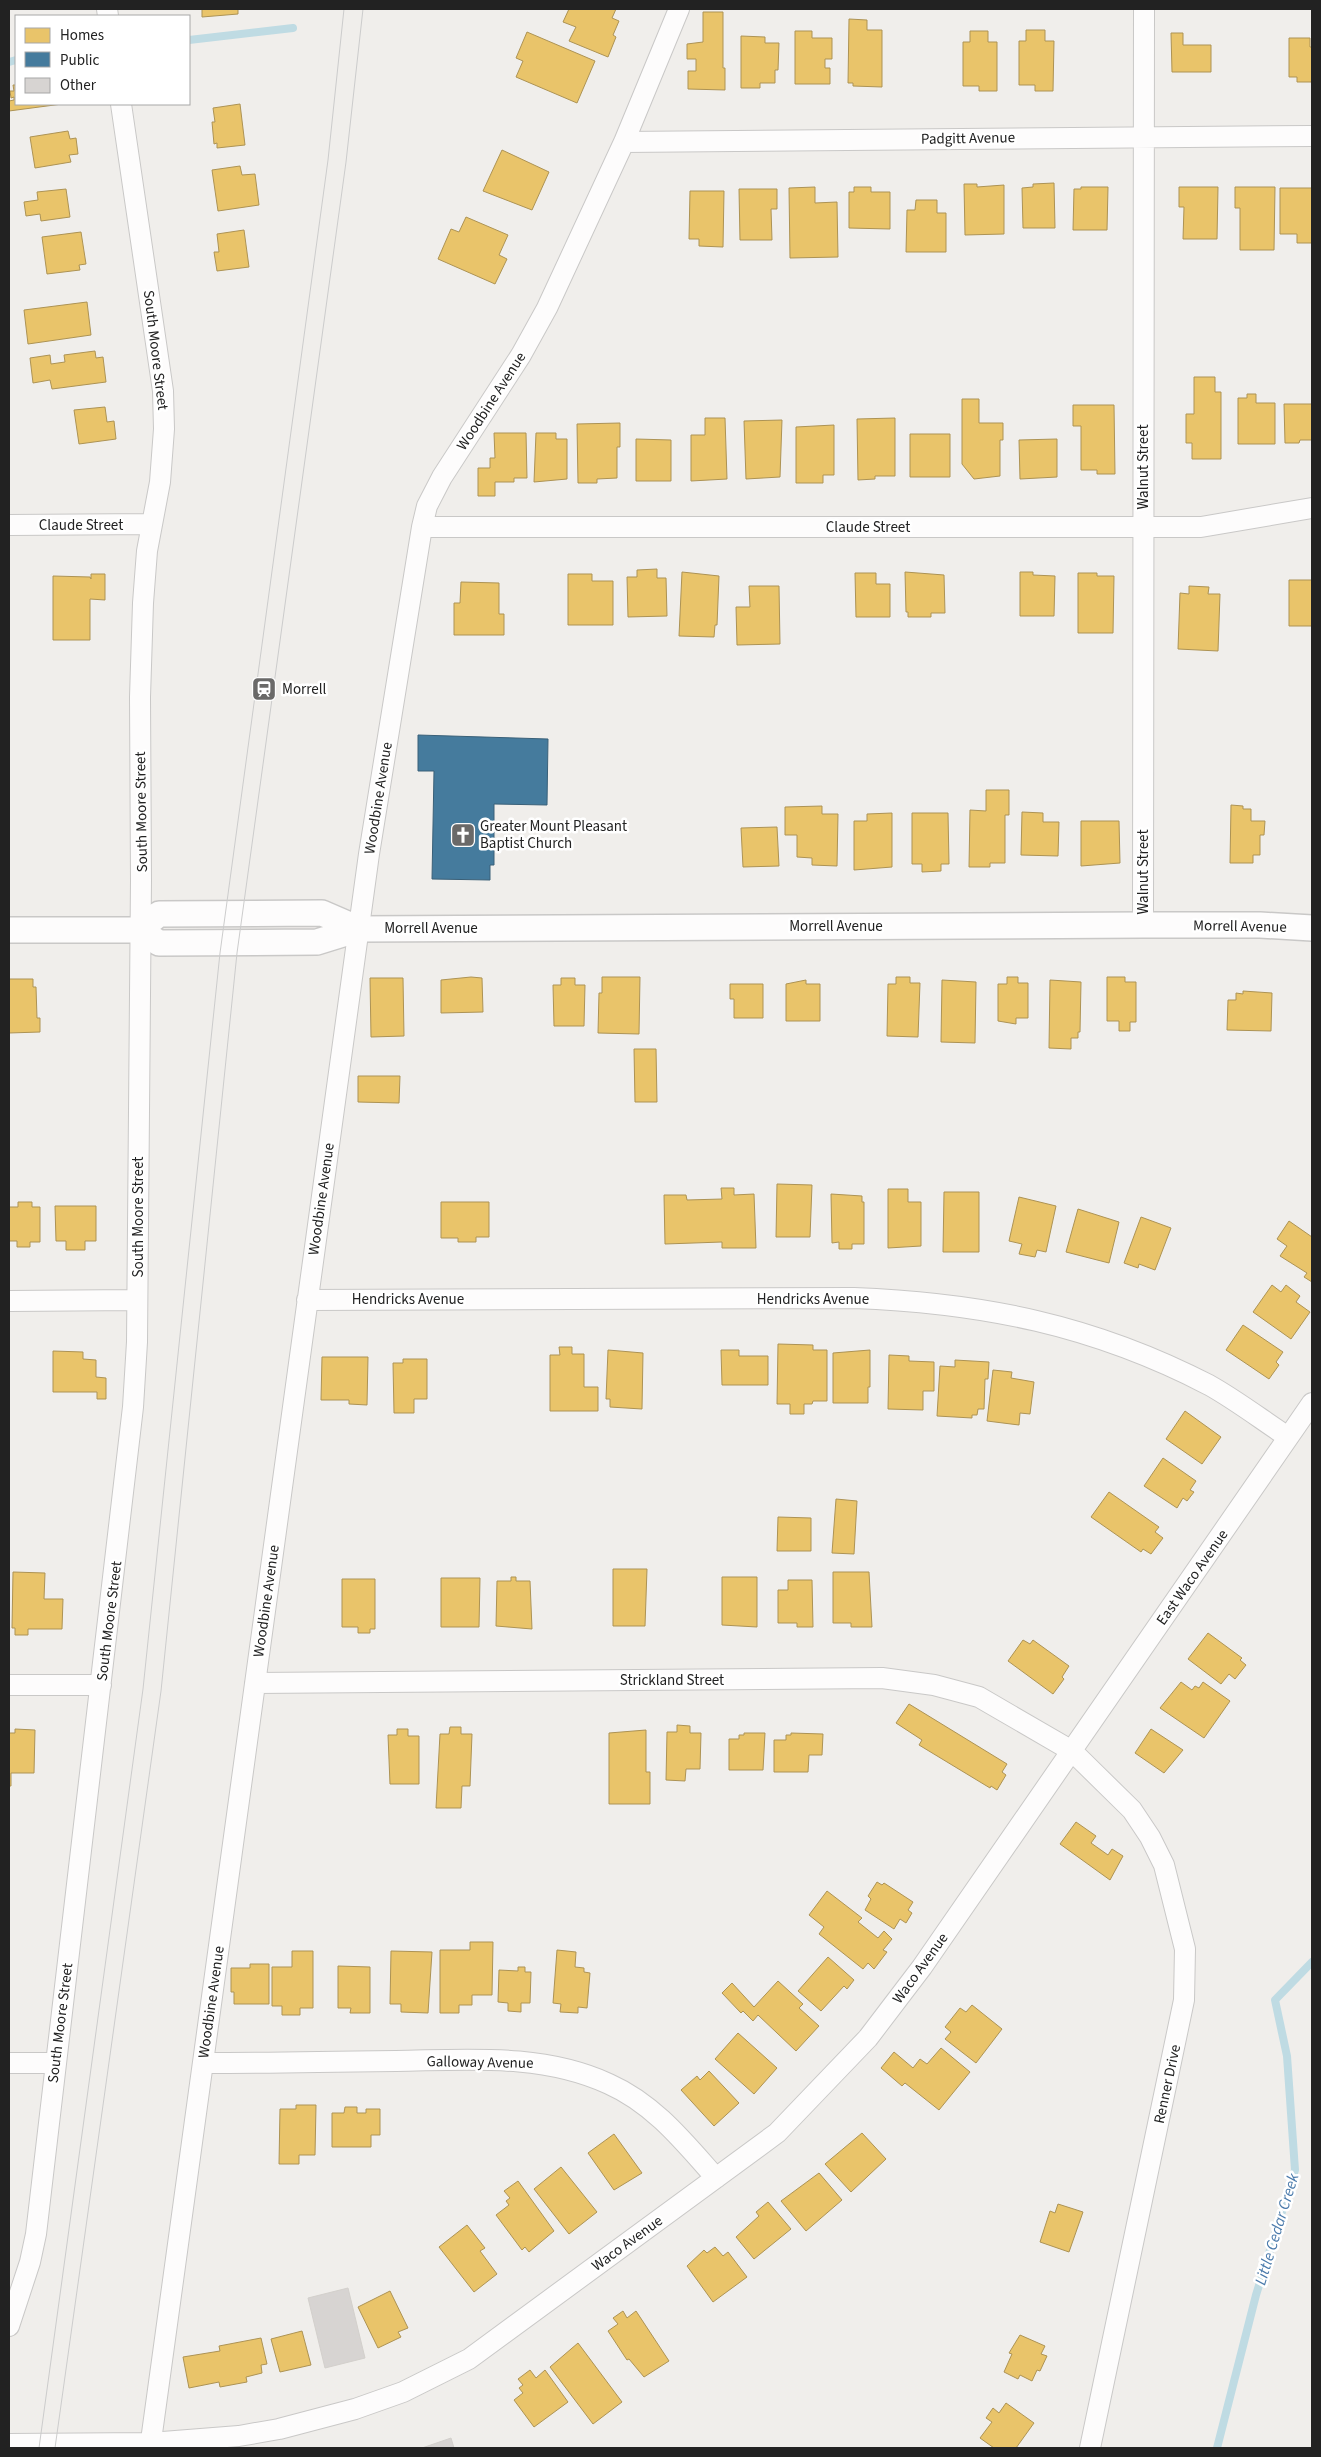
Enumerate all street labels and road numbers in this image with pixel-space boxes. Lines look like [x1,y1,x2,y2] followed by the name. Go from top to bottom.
[921,127,1015,150] street label: Padgitt Avenue
[138,289,173,411] street label: South Moore Street
[452,348,531,454] street label: Woodbine Avenue
[1133,425,1154,509] street label: Walnut Street
[39,515,123,536] street label: Claude Street
[826,517,910,538] street label: Claude Street
[359,741,398,856] street label: Woodbine Avenue
[130,751,153,873] street label: South Moore Street
[1133,830,1154,914] street label: Walnut Street
[1193,915,1287,938] street label: Morrell Avenue
[789,916,883,937] street label: Morrell Avenue
[384,918,478,939] street label: Morrell Avenue
[303,1142,340,1257] street label: Woodbine Avenue
[128,1157,149,1277] street label: South Moore Street
[352,1289,464,1310] street label: Hendricks Avenue
[757,1289,869,1310] street label: Hendricks Avenue
[1152,1525,1233,1629] street label: East Waco Avenue
[248,1544,285,1659] street label: Woodbine Avenue
[92,1560,127,1682] street label: South Moore Street
[620,1670,724,1691] street label: Strickland Street
[888,1929,953,2008] street label: Waco Avenue
[193,1945,230,2060] street label: Woodbine Avenue
[43,1962,78,2084] street label: South Moore Street
[1149,2043,1186,2126] street label: Renner Drive
[426,2051,534,2074] street label: Galloway Avenue
[588,2211,667,2276] street label: Waco Avenue

